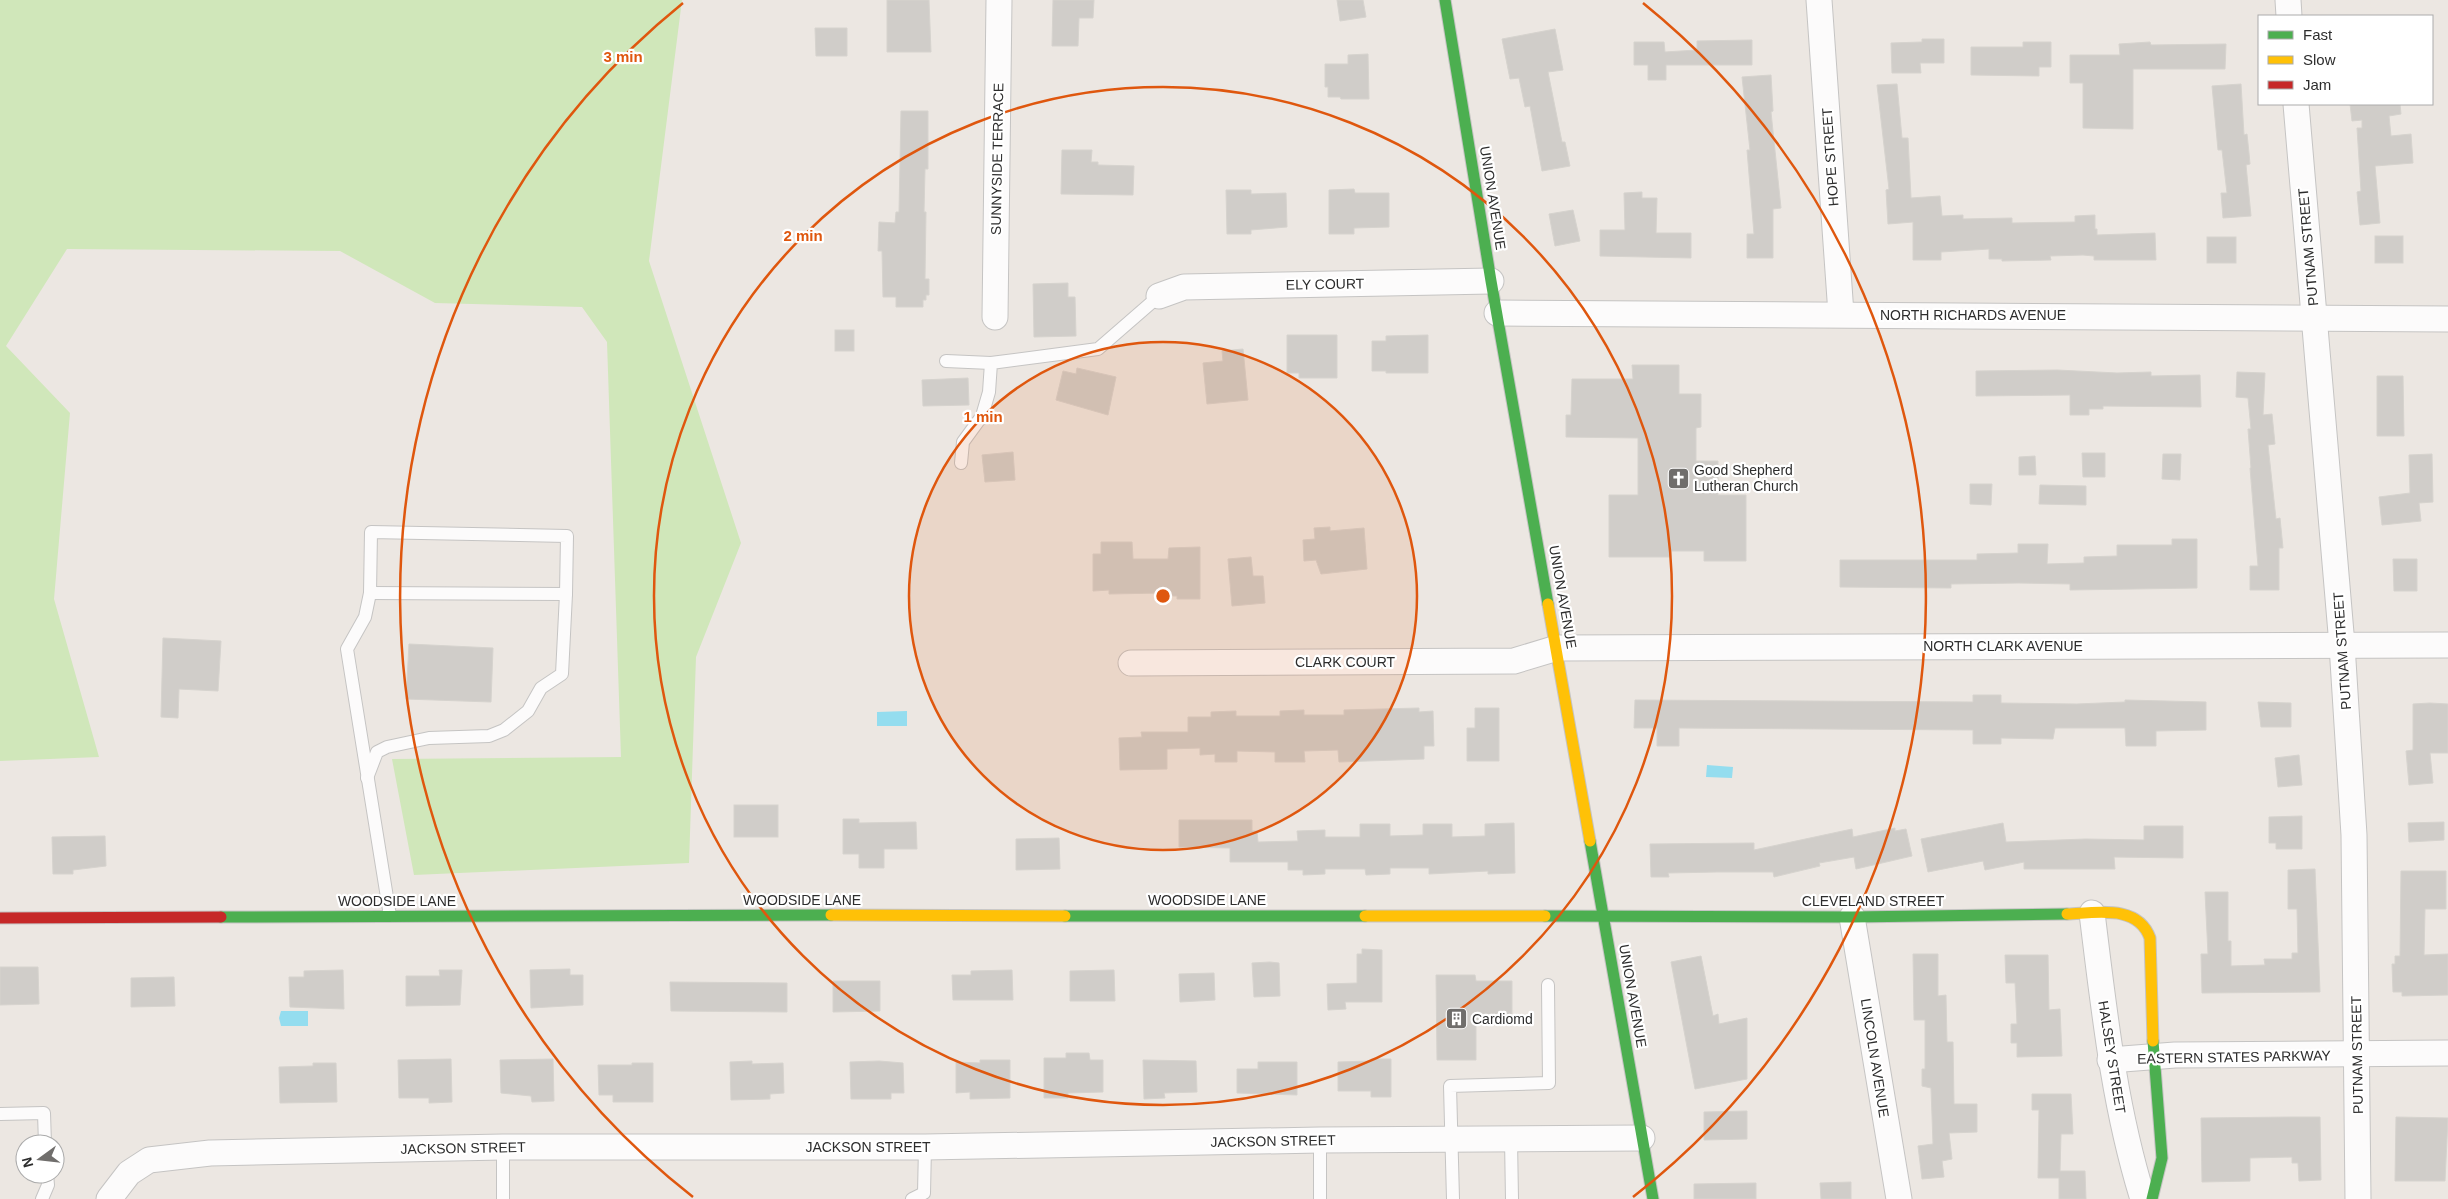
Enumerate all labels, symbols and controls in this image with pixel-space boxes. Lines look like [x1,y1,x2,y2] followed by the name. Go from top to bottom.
[2258,15,2433,105] legend
[2303,26,2333,43] text: Fast
[603,48,643,65] text: 3 min
[2303,51,2336,68] text: Slow
[2303,76,2331,93] text: Jam
[988,83,1006,235] street label: SUNNYSIDE TERRACE
[1819,107,1841,207] street label: HOPE STREET
[1477,145,1509,251] street label: UNION AVENUE
[2295,187,2321,307] street label: PUTNAM STREET
[783,227,823,244] text: 2 min
[1286,275,1365,293] street label: ELY COURT
[1880,307,2066,323] street label: NORTH RICHARDS AVENUE
[963,408,1003,425] text: 1 min
[1694,462,1798,494] place label: Good Shepherd Lutheran Church
[1666,466,1690,490] church icon: Good Shepherd Lutheran Church
[1546,544,1580,650] street label: UNION AVENUE
[1154,587,1172,605] centre of rings
[2330,591,2354,711] street label: PUTNAM STREET
[1923,638,2083,654] street label: NORTH CLARK AVENUE
[1295,654,1395,670] street label: CLARK COURT
[743,892,861,908] street label: WOODSIDE LANE
[1148,892,1266,908] street label: WOODSIDE LANE
[338,893,456,909] street label: WOODSIDE LANE
[1802,893,1945,909] street label: CLEVELAND STREET
[1616,943,1650,1049] street label: UNION AVENUE
[2348,995,2366,1114] street label: PUTNAM STREET
[1858,997,1892,1119] street label: LINCOLN AVENUE
[2095,999,2129,1115] street label: HALSEY STREET
[1444,1007,1468,1031] building icon: Cardiomd
[1472,1011,1533,1027] place label: Cardiomd
[2137,1047,2332,1067] street label: EASTERN STATES PARKWAY
[1210,1132,1336,1150] street label: JACKSON STREET
[15,1134,65,1184] north arrow
[400,1139,526,1157] street label: JACKSON STREET
[805,1139,931,1155] street label: JACKSON STREET
[18,1155,36,1169] text: N

